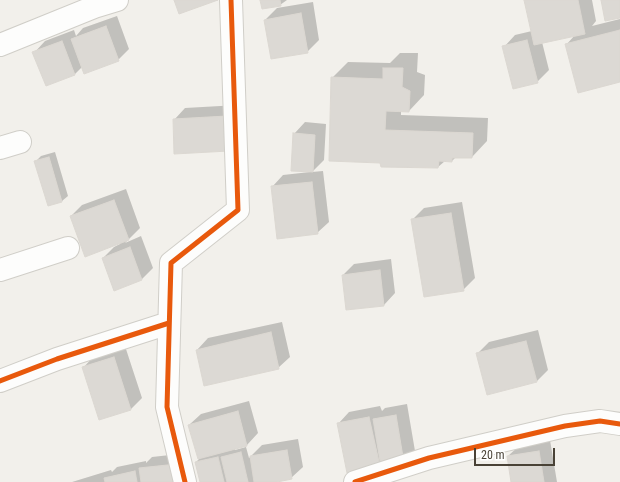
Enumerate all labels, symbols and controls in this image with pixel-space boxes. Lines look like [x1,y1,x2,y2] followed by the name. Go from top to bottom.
[476,440,557,466] scale bar
[481,448,505,462] text: 20 m

